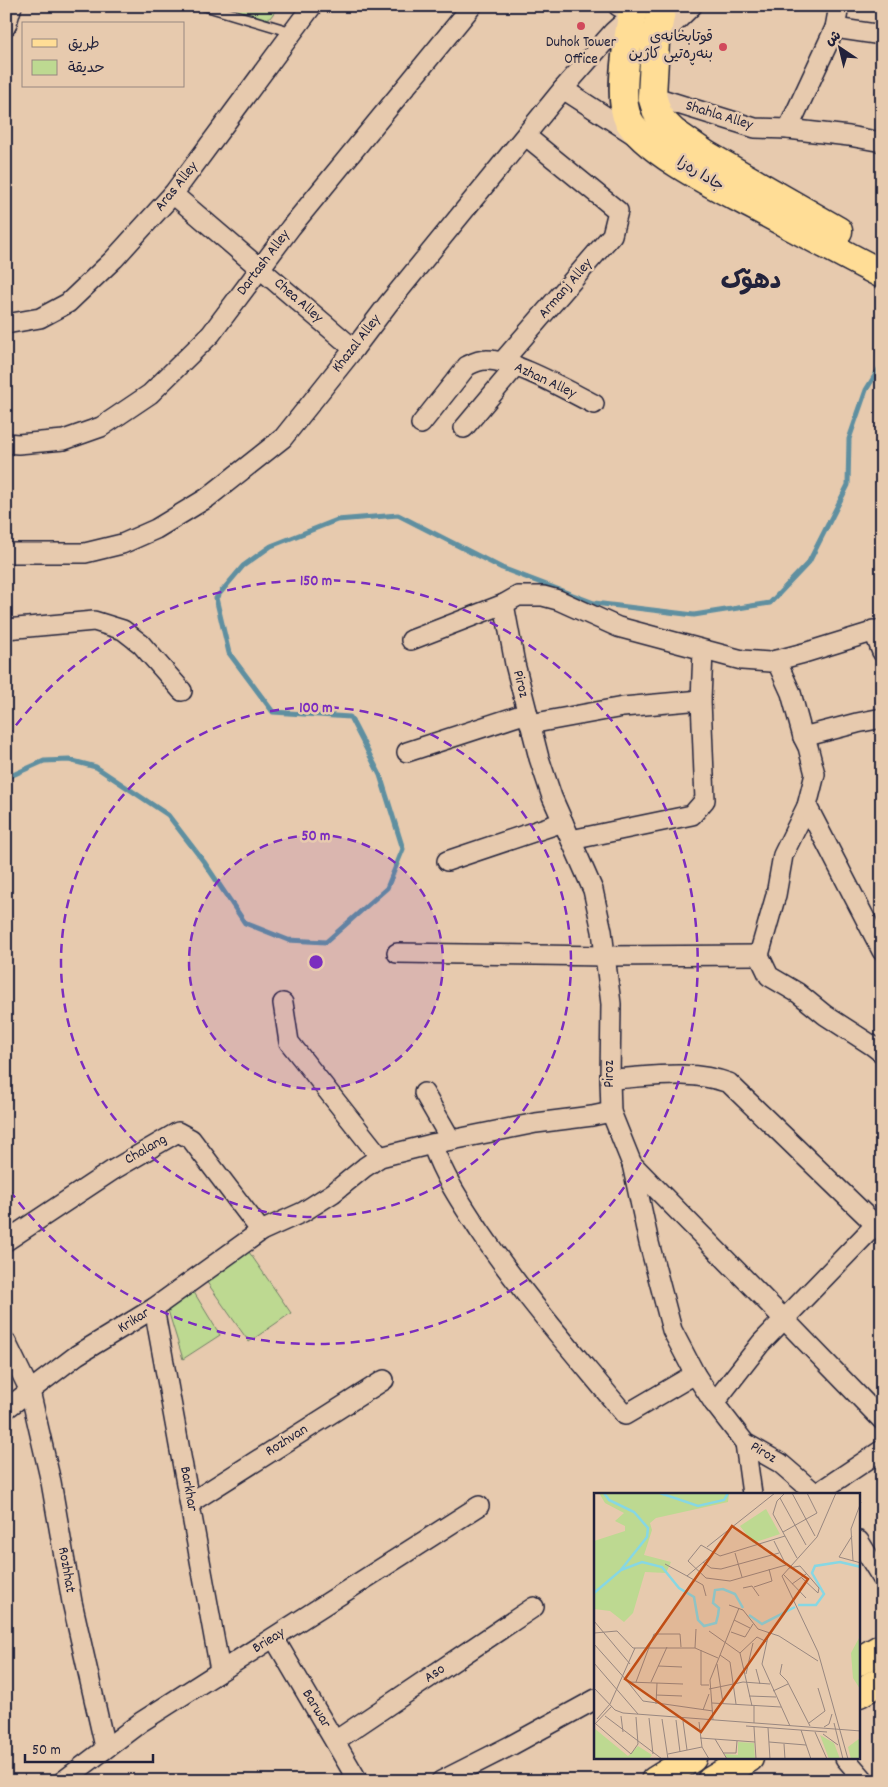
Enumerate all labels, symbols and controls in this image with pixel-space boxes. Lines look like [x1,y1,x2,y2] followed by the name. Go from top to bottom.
[575,20,587,32] marker: Duhok Tower Office
[22,22,185,88] legend
[816,22,866,72] north arrow
[822,26,846,52] text: ش
[628,27,713,66] place label: قوتابخانەی بنەڕەتیی کاژین
[546,32,617,71] place label: Duhok Tower Office
[68,34,100,56] text: طريق
[717,41,729,53] marker: قوتابخانەی بنەڕەتیی کاژین
[68,58,105,80] text: حديقة
[683,95,756,137] street label: Shahla Alley
[672,152,728,198] street label: جادا ره‌زا
[150,157,205,217] street label: Aras Alley
[232,225,297,301] street label: Dartash Alley
[534,253,599,324] street label: Armanj Alley
[721,265,781,301] district label: دھۆک
[268,273,328,329] street label: Chea Alley
[327,309,387,378] street label: Khazal Alley
[510,357,580,405] street label: Azhan Alley
[300,571,332,593] text: 150 m
[506,668,534,700] street label: Piroz
[299,698,333,720] text: 100 m
[302,826,330,848] text: 50 m
[307,953,325,971] centre of rings
[599,1060,621,1088] street label: Piroz
[121,1129,171,1171] street label: Chalang
[114,1302,155,1339] street label: Krikar
[261,1419,313,1463] street label: Rozhvan
[746,1436,781,1470] street label: Piroz
[173,1465,203,1514] street label: Barkhar
[594,1493,860,1760] inset map
[51,1545,81,1595] street label: Rozhhat
[248,1622,291,1660] street label: Brieay
[420,1659,450,1689] street label: Aso
[296,1685,336,1733] street label: Barwar
[25,1732,152,1764] scale bar
[32,1740,61,1762] text: 50 m

